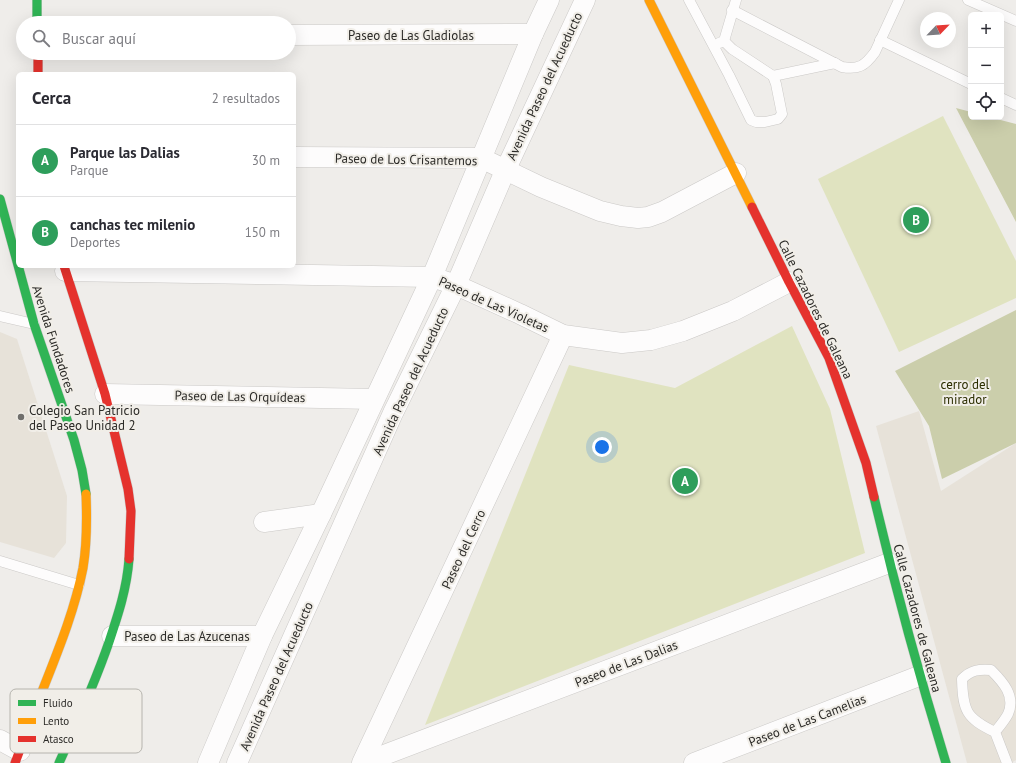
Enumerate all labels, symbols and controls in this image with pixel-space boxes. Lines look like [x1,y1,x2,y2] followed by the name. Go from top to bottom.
[503,9,586,163] street label: Avenida Paseo del Acueducto
[920,12,956,48] north arrow
[968,12,1004,120] map controls
[968,12,1004,48] button: +
[16,16,296,60] search box
[30,27,52,49] icon: search
[348,27,474,44] street label: Paseo de Las Gladiolas
[62,29,136,48] text: Buscar aquí
[968,48,1004,84] button: −
[968,84,1004,120] button: locate
[32,87,71,109] text: Cerca
[212,90,280,107] text: 2 resultados
[70,143,180,162] text: Parque las Dalias
[335,150,477,169] street label: Paseo de Los Crisantemos
[41,152,49,169] text: A
[252,152,280,169] text: 30 m
[70,162,108,179] text: Parque
[903,205,929,235] pin: B
[70,215,195,234] text: canchas tec milenio
[41,224,49,241] text: B
[245,224,280,241] text: 150 m
[70,234,120,251] text: Deportes
[774,237,857,382] street label: Calle Cazadores de Galeana
[436,273,551,336] street label: Paseo de Las Violetas
[28,283,79,395] street label: Avenida Fundadores
[369,304,452,458] street label: Avenida Paseo del Acueducto
[941,376,990,408] park label: cerro del mirador
[174,387,306,406] street label: Paseo de Las Orquídeas
[29,402,140,434] place label: Colegio San Patricio del Paseo Unidad 2
[16,412,26,422] marker: Colegio San Patricio del Paseo Unidad 2
[592,437,612,457] your location
[672,466,698,496] pin: A
[438,507,489,592] street label: Paseo del Cerro
[890,542,946,694] street label: Calle Cazadores de Galeana
[236,599,317,753] street label: Avenida Paseo del Acueducto
[124,628,250,645] street label: Paseo de Las Azucenas
[572,636,680,691] street label: Paseo de Las Dalias
[10,689,142,753] legend
[746,690,868,751] street label: Paseo de Las Camelias
[43,696,73,710] text: Fluido
[43,714,69,728] text: Lento
[43,732,74,746] text: Atasco

